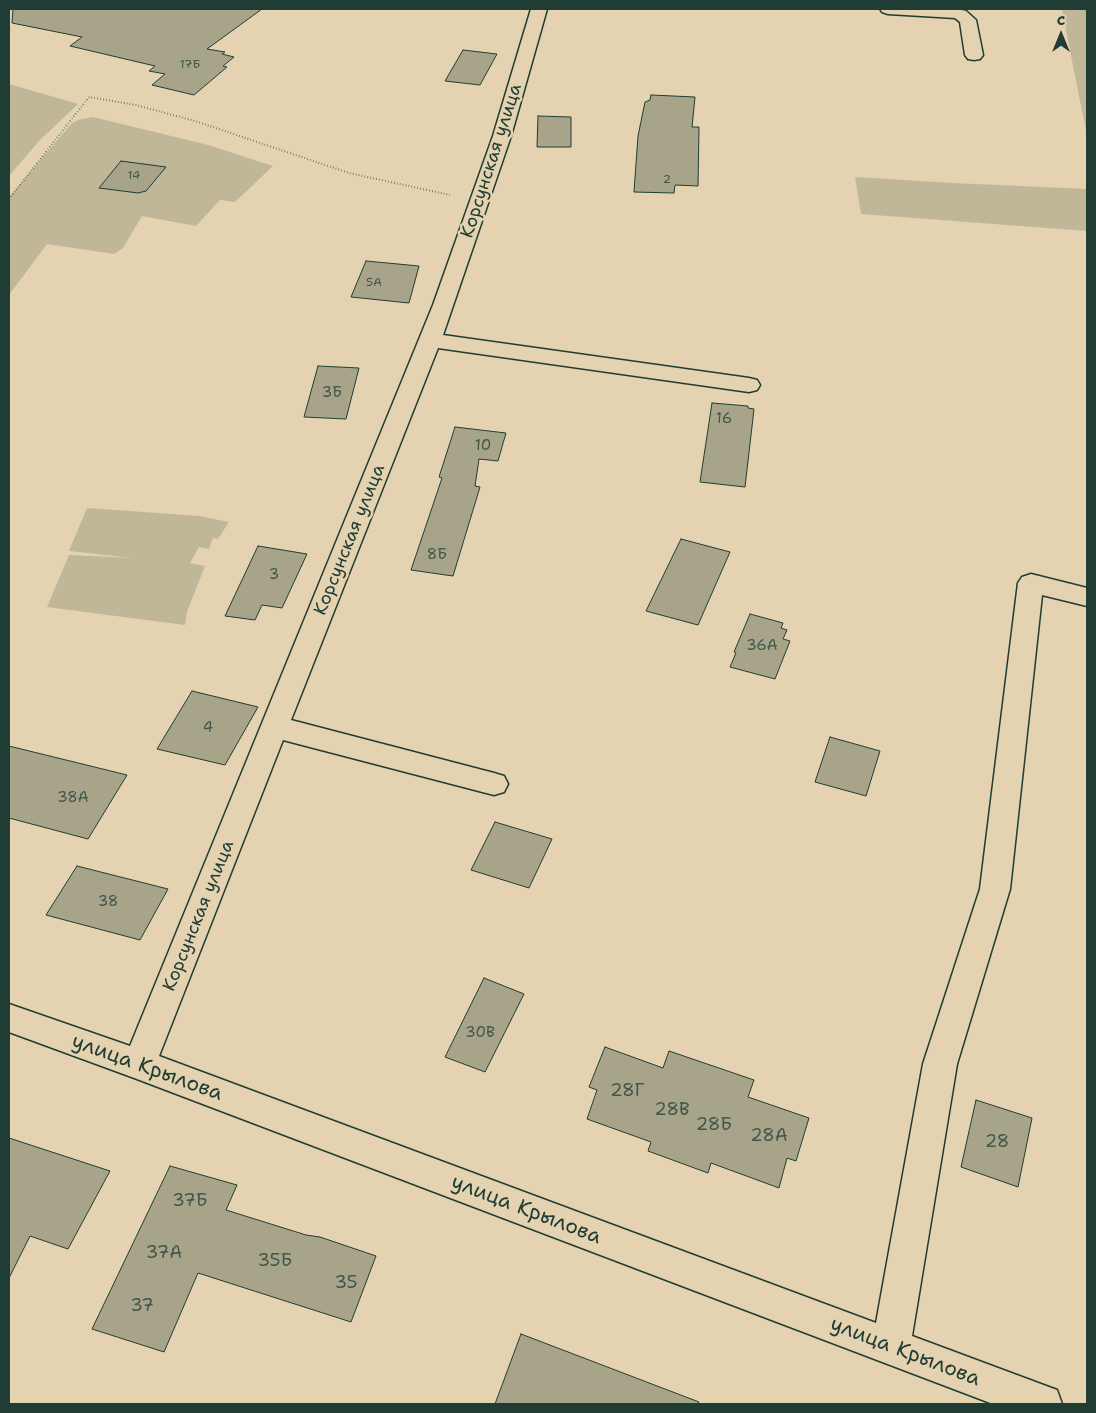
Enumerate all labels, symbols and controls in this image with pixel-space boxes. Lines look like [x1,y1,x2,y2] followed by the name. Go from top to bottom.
[1036,10,1086,60] north arrow
[1057,11,1065,29] text: С
[180,58,200,72] house number: 17Б
[457,81,527,241] street label: Корсунская улица
[128,169,140,183] house number: 14
[663,173,671,187] house number: 2
[366,276,382,290] house number: 5А
[322,384,342,402] house number: 3Б
[716,410,732,428] house number: 16
[475,437,491,455] house number: 10
[310,461,390,619] street label: Корсунская улица
[427,546,447,564] house number: 8Б
[269,566,279,584] house number: 3
[746,637,778,655] house number: 36А
[203,719,213,737] house number: 4
[57,789,89,807] house number: 38А
[159,837,239,995] street label: Корсунская улица
[98,893,118,911] house number: 38
[465,1024,495,1042] house number: 30В
[68,1029,226,1107] street label: улица Крылова
[610,1080,644,1102] house number: 28Г
[654,1099,690,1121] house number: 28В
[696,1114,732,1136] house number: 28Б
[750,1125,788,1147] house number: 28А
[985,1131,1009,1153] house number: 28
[447,1170,605,1250] street label: улица Крылова
[172,1190,208,1212] house number: 37Б
[146,1242,182,1264] house number: 37А
[257,1250,293,1272] house number: 35Б
[334,1272,358,1294] house number: 35
[130,1295,154,1317] house number: 37
[826,1312,984,1392] street label: улица Крылова

